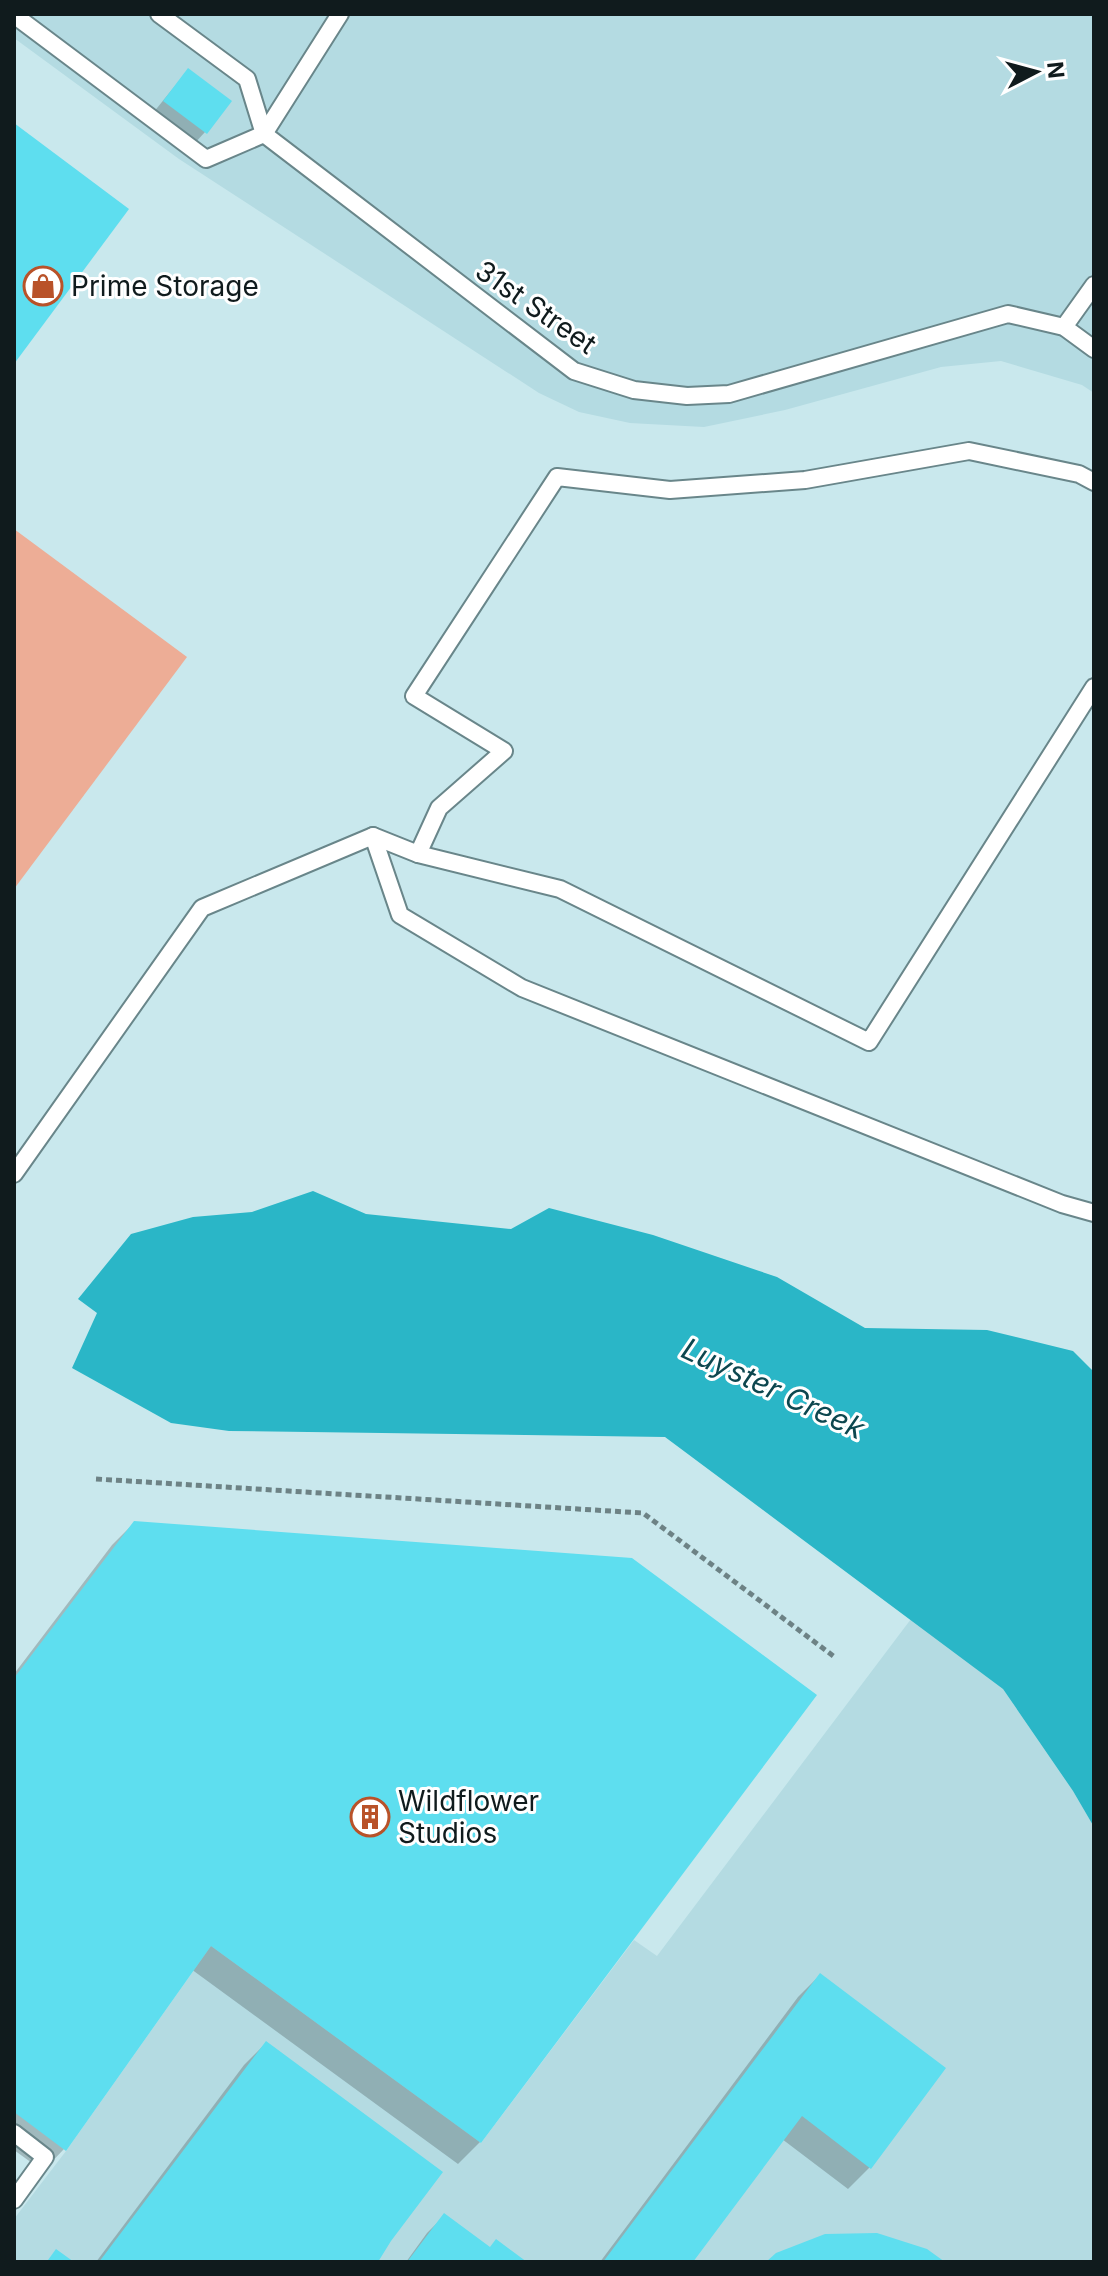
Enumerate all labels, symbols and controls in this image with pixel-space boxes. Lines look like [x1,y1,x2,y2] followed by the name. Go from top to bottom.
[996,32,1076,112] north arrow
[1042,60,1070,80] text: N
[469,253,603,361] street label: 31st Street
[22,265,64,307] shop icon: Prime Storage
[71,269,259,303] place label: Prime Storage
[676,1330,871,1446] water label: Luyster Creek
[398,1784,539,1850] place label: Wildflower Studios
[349,1796,391,1838] building icon: Wildflower Studios

